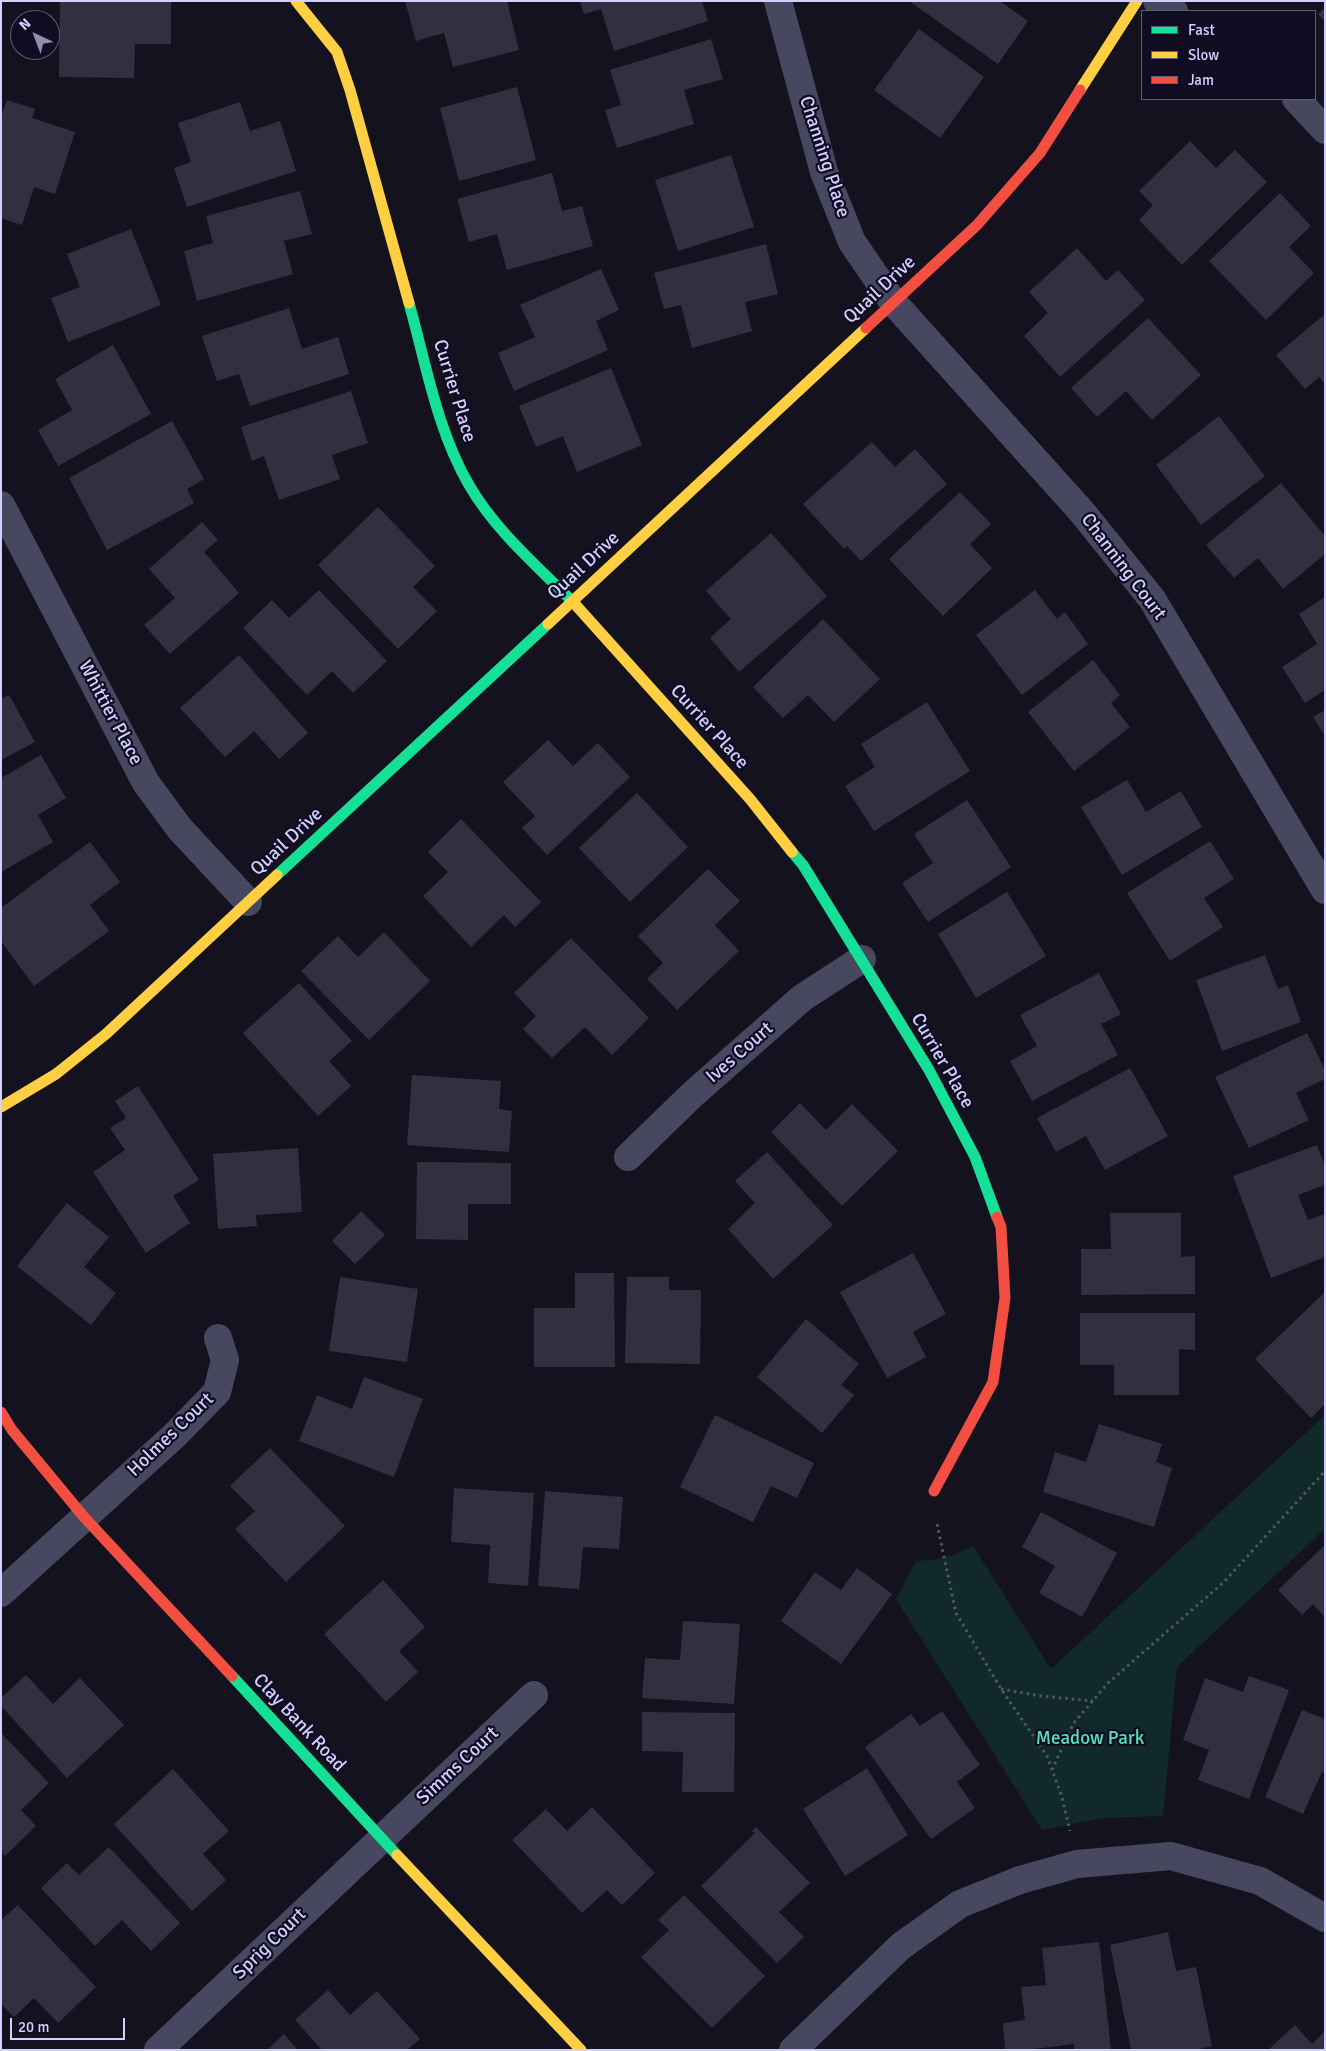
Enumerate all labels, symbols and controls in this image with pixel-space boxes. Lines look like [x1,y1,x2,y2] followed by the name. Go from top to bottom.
[10,10,60,60] north arrow
[1141,10,1316,100] legend
[16,15,34,34] text: N
[1188,21,1215,39] text: Fast
[1188,46,1219,64] text: Slow
[1188,71,1214,89] text: Jam
[794,93,854,221] street label: Channing Place
[839,251,921,329] street label: Quail Drive
[428,337,480,445] street label: Currier Place
[1076,509,1170,625] street label: Channing Court
[543,527,625,605] street label: Quail Drive
[73,657,147,769] street label: Whittier Place
[665,680,753,774] street label: Currier Place
[246,803,328,881] street label: Quail Drive
[906,1009,978,1113] street label: Currier Place
[702,1018,778,1088] street label: Ives Court
[123,1388,219,1482] street label: Holmes Court
[248,1669,350,1777] street label: Clay Bank Road
[412,1722,504,1810] street label: Simms Court
[1036,1728,1144,1750] park label: Meadow Park
[229,1904,311,1984] street label: Sprig Court
[12,2008,128,2040] scale bar
[18,2018,49,2036] text: 20 m

